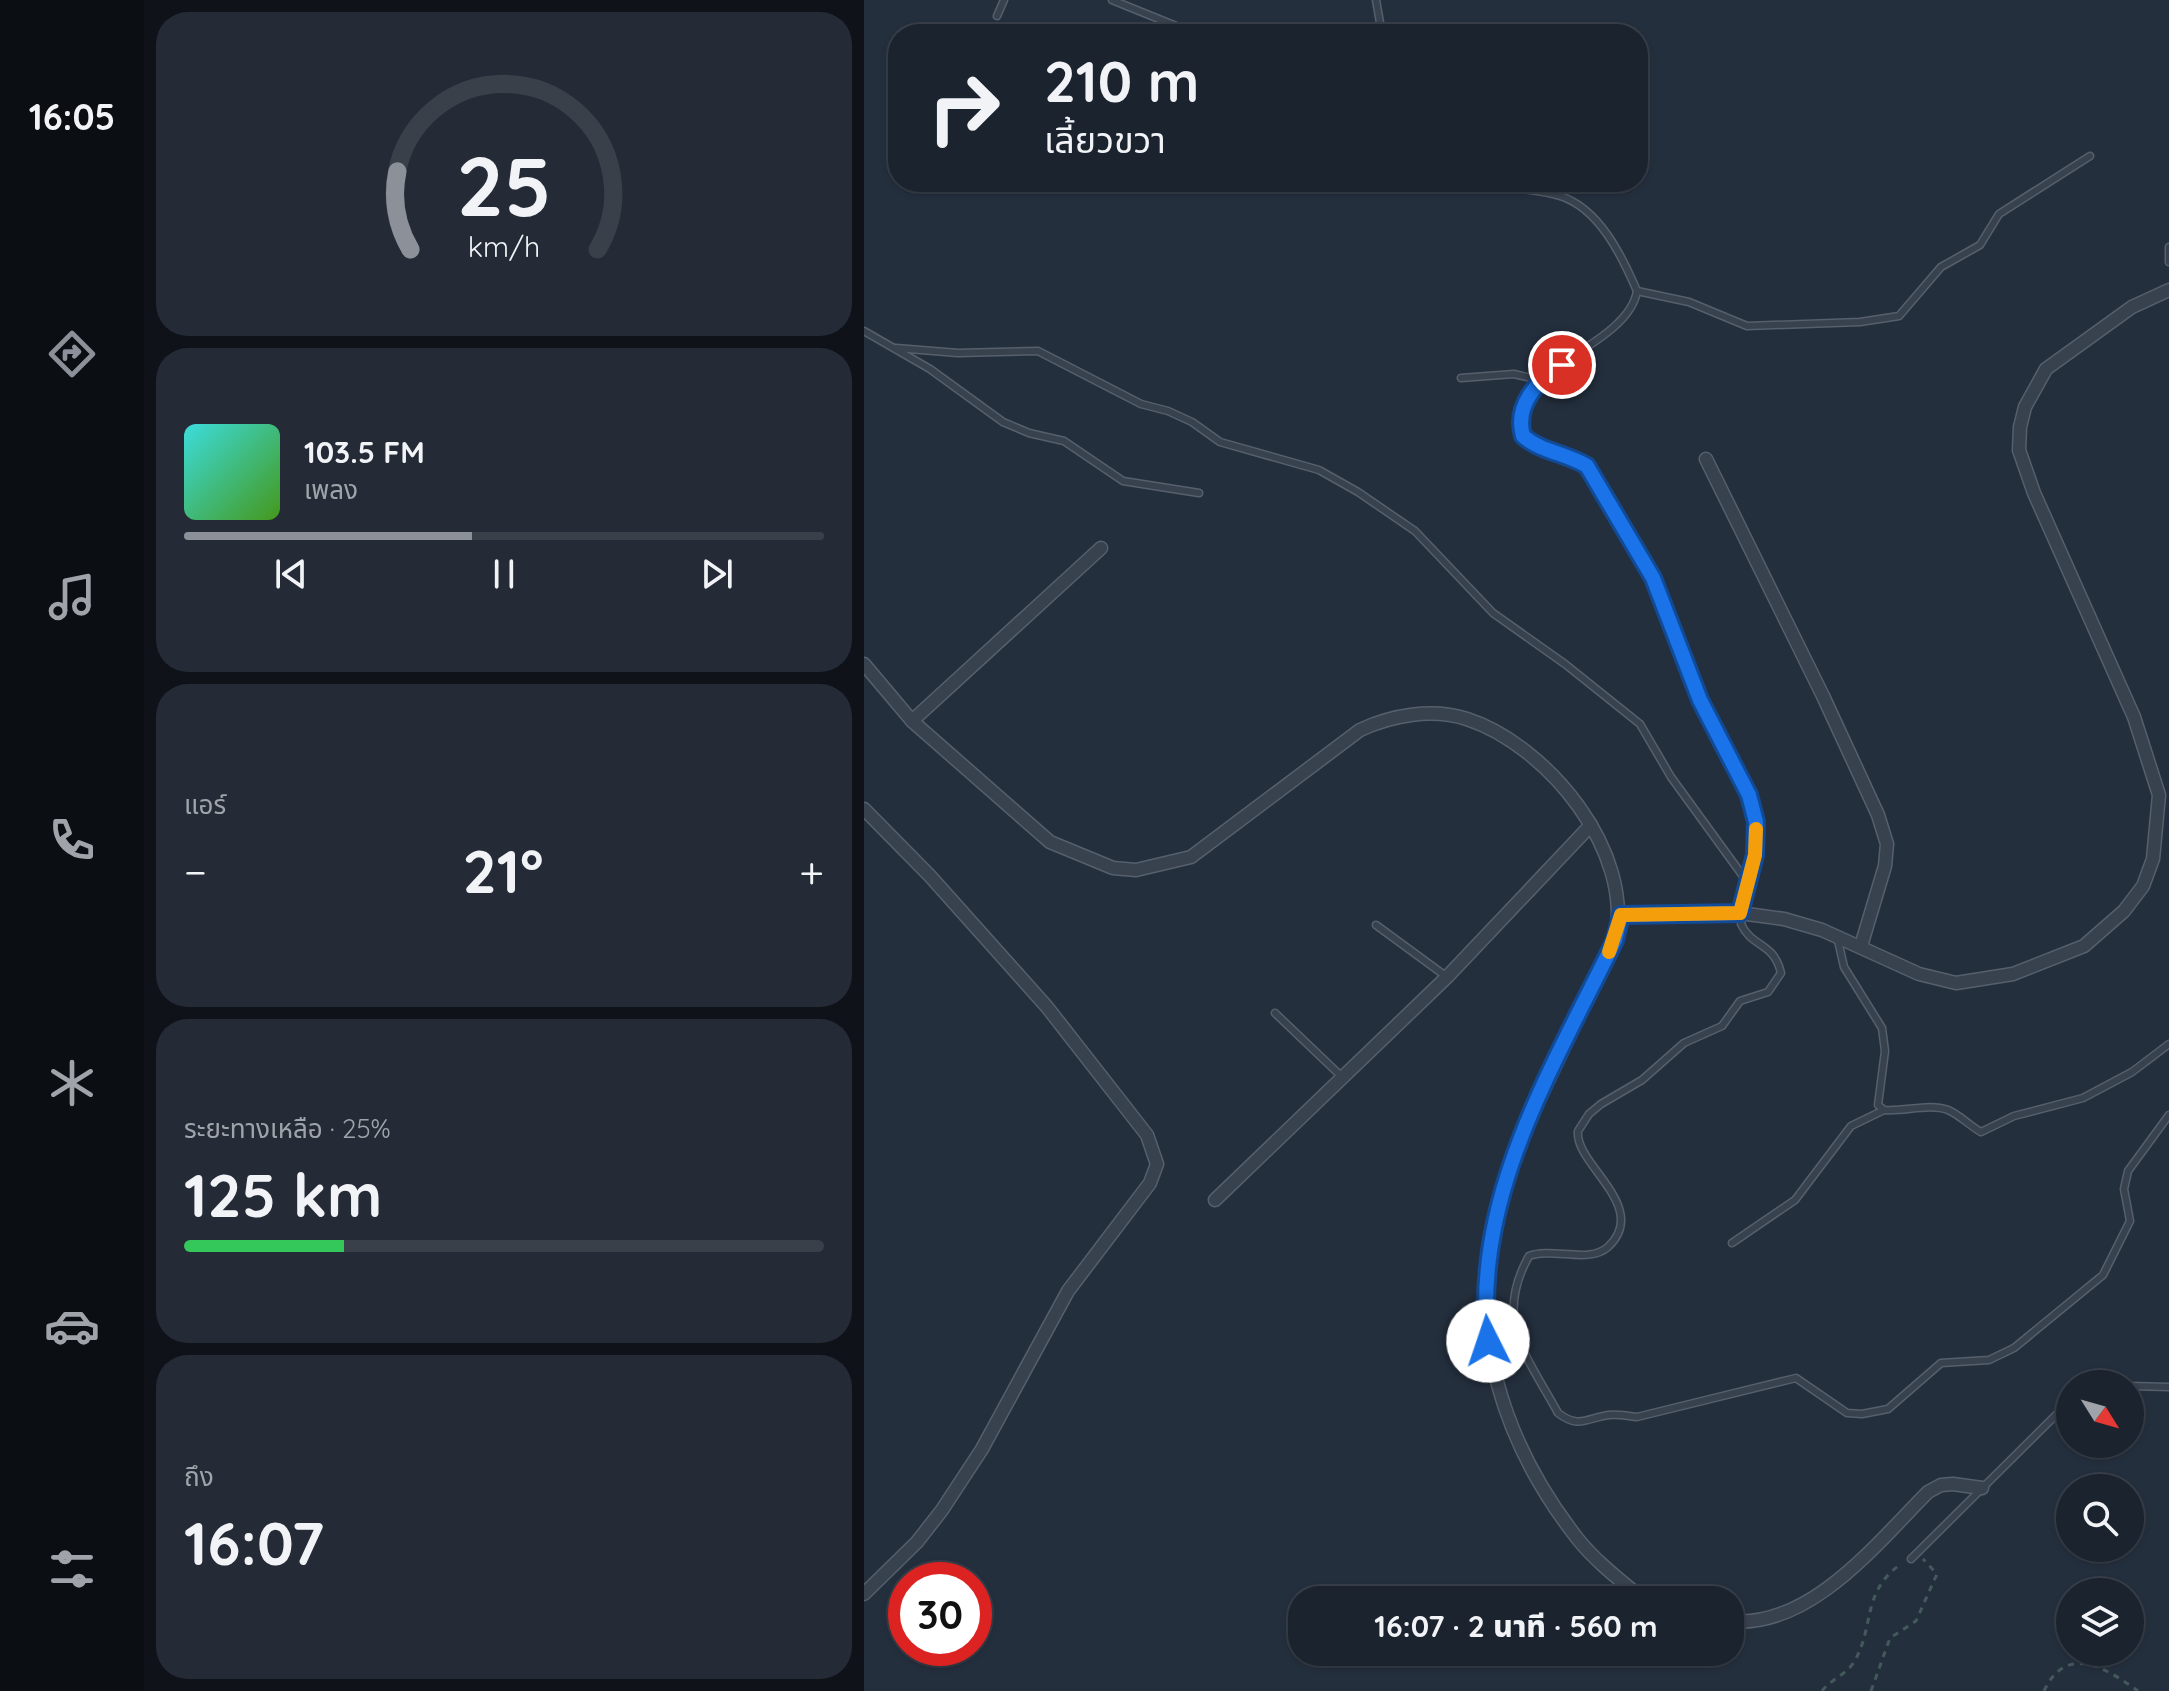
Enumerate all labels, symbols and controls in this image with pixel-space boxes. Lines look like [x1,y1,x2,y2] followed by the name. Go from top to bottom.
[1044,46,1199,116] text: 210 m
[912,56,1016,160] icon: right
[29,94,115,139] text: 16:05
[1044,117,1166,162] text: เลี้ยวขวา
[456,132,552,236] text: 25
[468,228,540,264] text: km/h
[44,326,100,382] icon: directions
[1528,331,1596,399] pin
[1540,343,1584,387] icon: arrive
[304,433,425,471] text: 103.5 FM
[304,473,358,506] text: เพลง
[269,552,313,596] icon: previous
[482,552,526,596] icon: pause
[695,552,739,596] icon: next
[44,569,100,625] icon: music
[184,788,226,821] text: แอร์
[44,812,100,868] icon: phone
[463,833,544,908] text: 21°
[184,844,207,899] text: −
[799,844,824,899] text: +
[44,1055,100,1111] icon: climate
[184,1112,391,1145] text: ระยะทางเหลือ · 25%
[184,1157,382,1232] text: 125 km
[44,1298,100,1354] icon: car
[1446,1299,1530,1383] position arrow
[2056,1370,2144,1458] north arrow
[2056,1370,2144,1666] map controls
[184,1460,214,1493] text: ถึง
[2056,1474,2144,1562] button: search
[184,1505,324,1580] text: 16:07
[44,1541,100,1597] icon: filters
[888,1562,992,1666] speed limit sign: 30
[2056,1578,2144,1666] button: layers
[1374,1607,1658,1645] text: 16:07 · 2 นาที · 560 m

